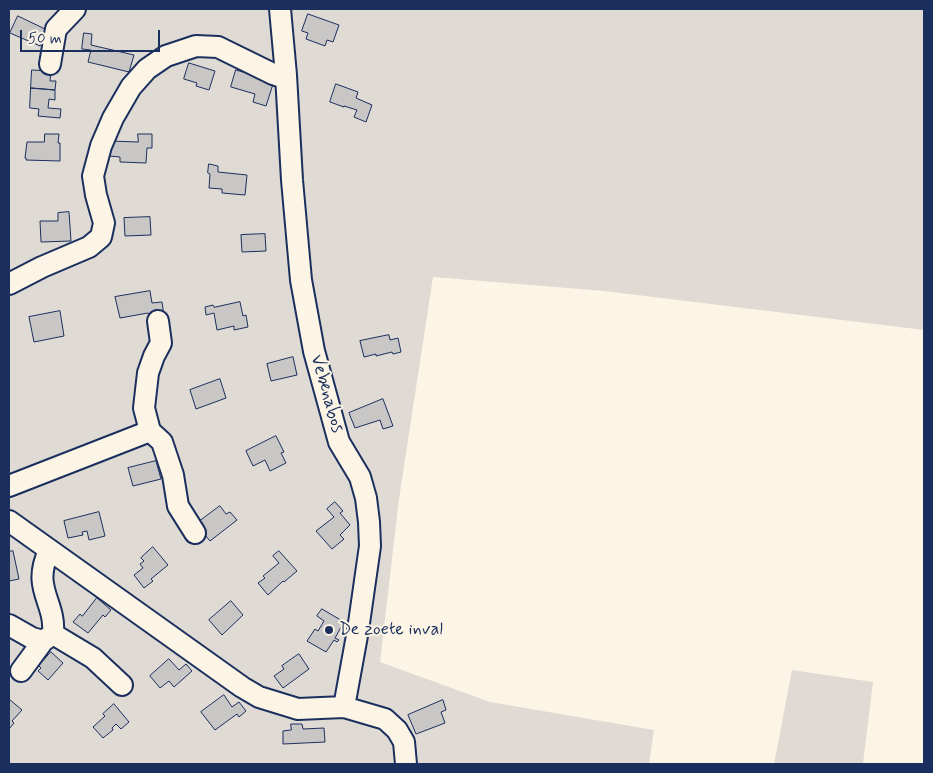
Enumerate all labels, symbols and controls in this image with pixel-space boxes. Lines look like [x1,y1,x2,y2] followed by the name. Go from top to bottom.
[22,20,162,52] scale bar
[28,29,62,49] text: 50 m
[305,352,347,436] street label: Vebenabos
[339,619,443,641] place label: De zoete inval
[323,624,335,636] marker: De zoete inval

